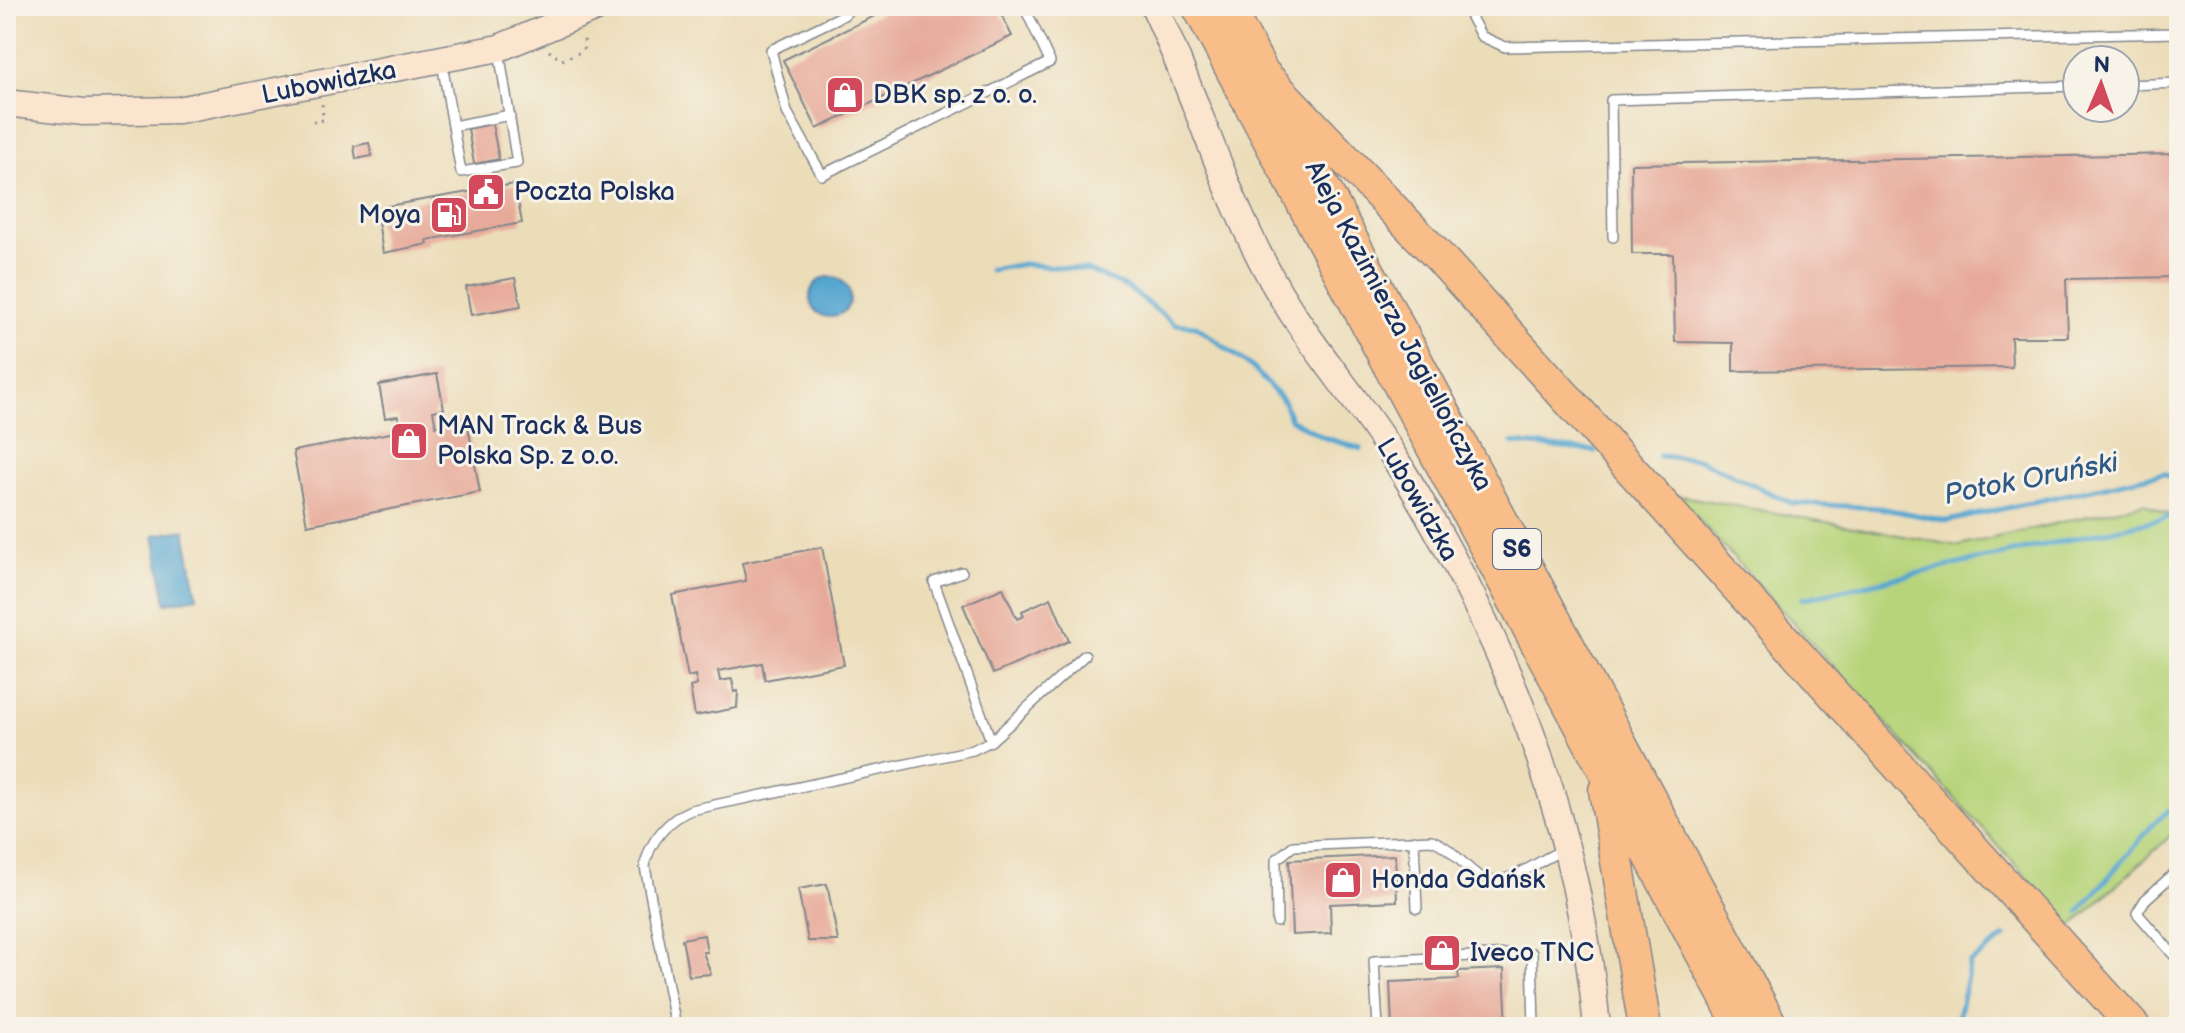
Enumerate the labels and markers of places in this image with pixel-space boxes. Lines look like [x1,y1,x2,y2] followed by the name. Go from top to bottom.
[824,74,866,116] shop icon: DBK sp. z o. o.
[873,80,1037,111] place label: DBK sp. z o. o.
[465,171,507,213] public building icon: Poczta Polska
[514,177,675,208] place label: Poczta Polska
[428,194,470,236] fuel station icon: Moya
[358,200,421,231] place label: Moya
[437,411,642,472] place label: MAN Track & Bus Polska Sp. z o.o.
[388,420,430,462] shop icon: MAN Track & Bus Polska Sp. z o.o.
[1322,859,1364,901] shop icon: Honda Gdańsk
[1371,865,1545,896] place label: Honda Gdańsk
[1421,932,1463,974] shop icon: Iveco TNC
[1470,938,1594,969] place label: Iveco TNC

